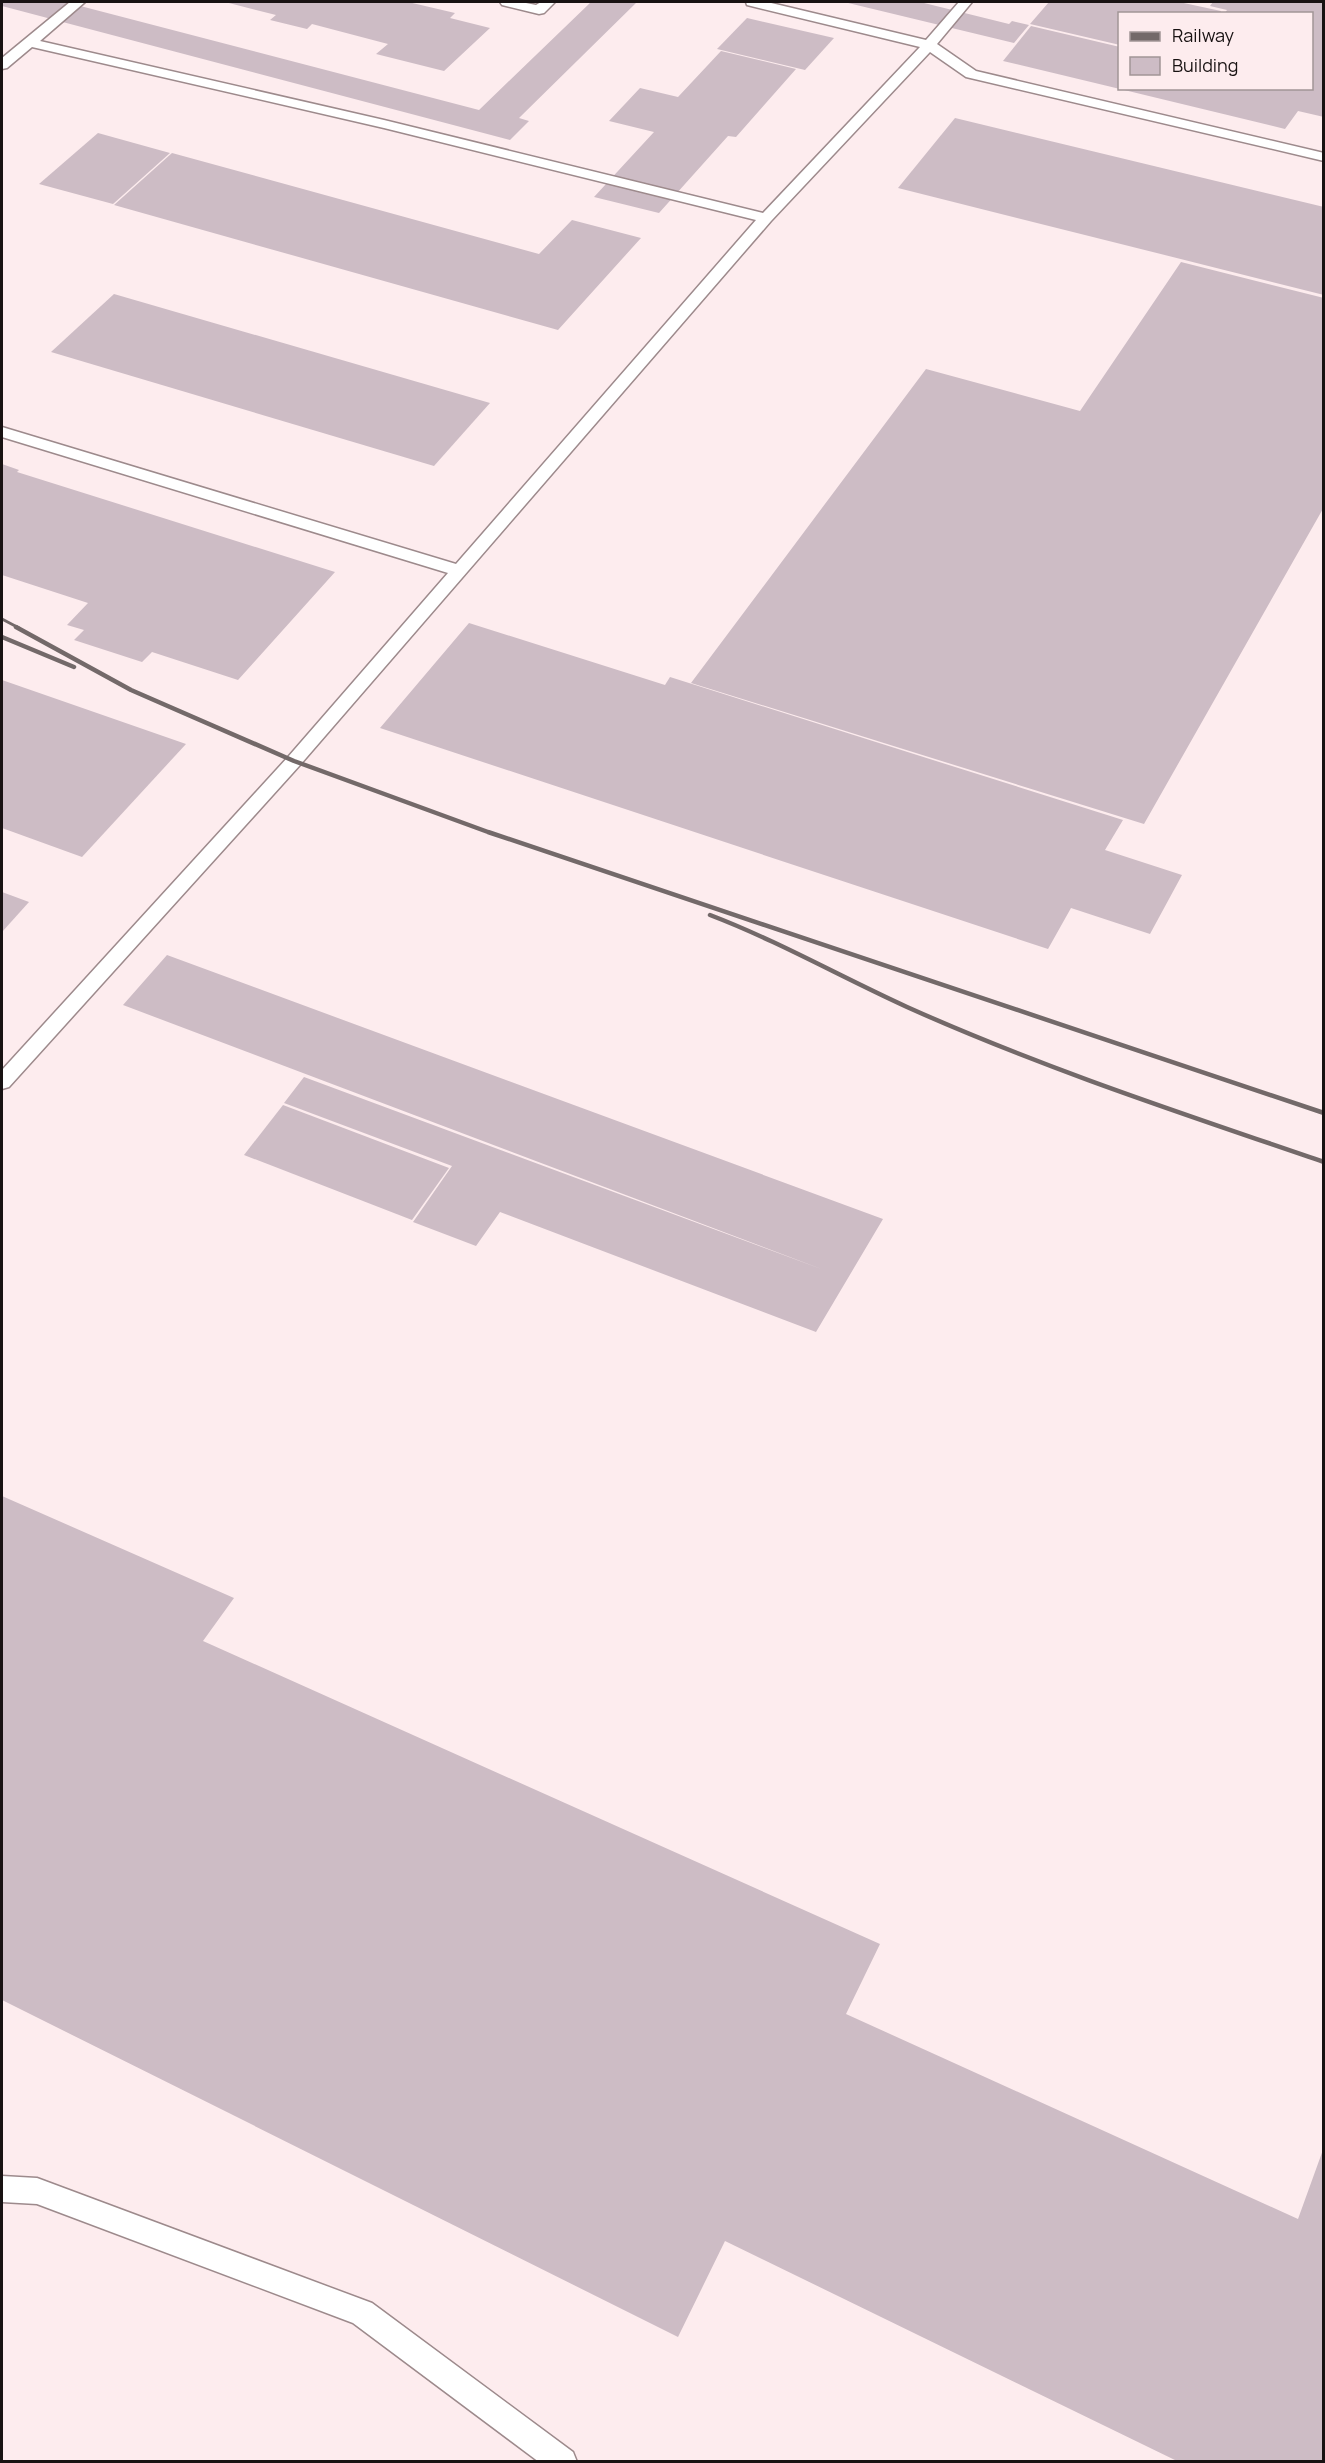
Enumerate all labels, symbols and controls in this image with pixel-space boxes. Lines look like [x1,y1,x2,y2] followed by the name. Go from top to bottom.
[1118,12,1313,90] legend
[1172,23,1234,47] text: Railway
[1172,53,1238,77] text: Building

